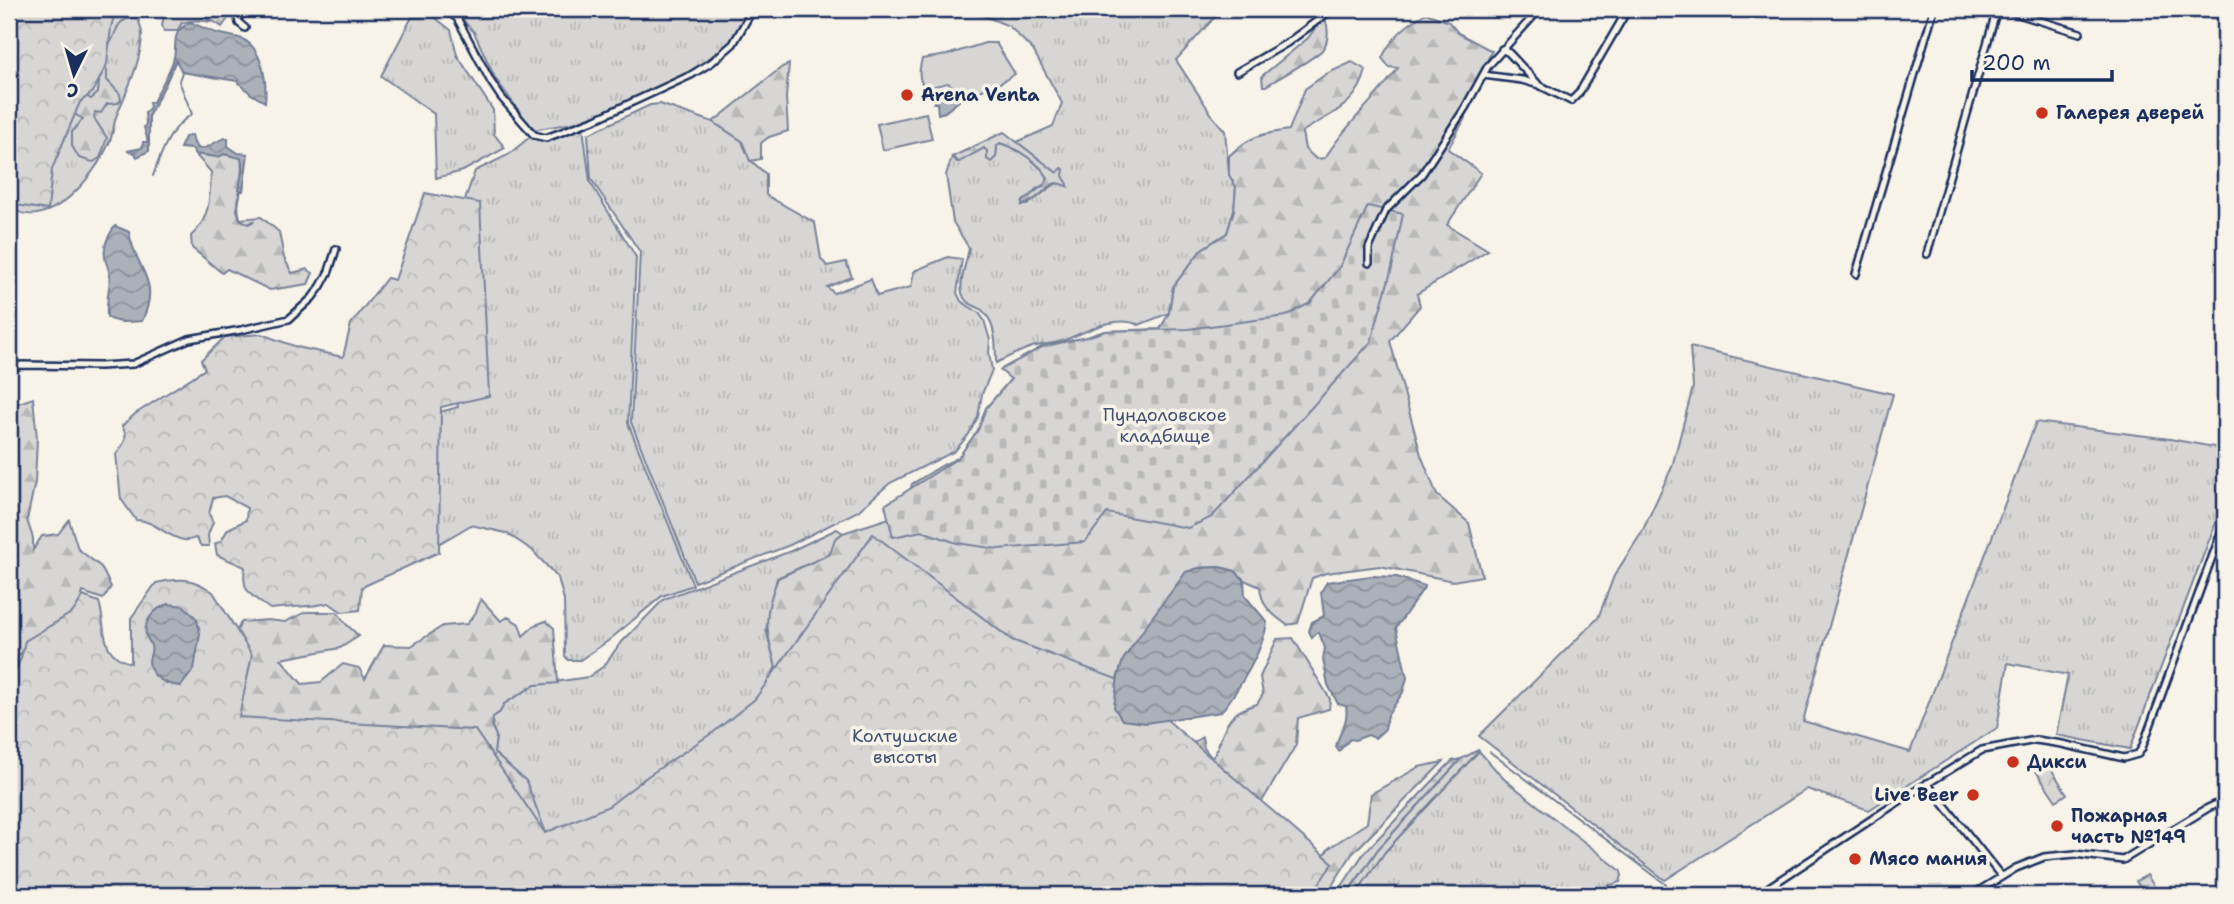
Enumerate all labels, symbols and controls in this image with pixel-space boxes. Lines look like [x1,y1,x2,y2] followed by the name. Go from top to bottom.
[38,38,108,108] north arrow
[1972,38,2112,82] scale bar
[1982,49,2051,77] text: 200 m
[66,77,79,103] text: С
[921,83,1040,107] place label: Arena Venta
[899,87,915,103] marker: Arena Venta
[2056,101,2205,125] place label: Галерея дверей
[2034,105,2050,121] marker: Галерея дверей
[1103,403,1227,448] park label: Пундоловское кладбище
[852,724,958,769] park label: Колтушские высоты
[2027,750,2087,774] place label: Дикси
[2005,754,2021,770] marker: Дикси
[1875,783,1959,807] place label: Live Beer
[1965,787,1981,803] marker: Live Beer
[2071,804,2186,849] place label: Пожарная чаcть №149
[2049,818,2065,834] marker: Пожарная чаcть №149
[1869,847,1987,871] place label: Мясо мания
[1847,851,1863,867] marker: Мясо мания

